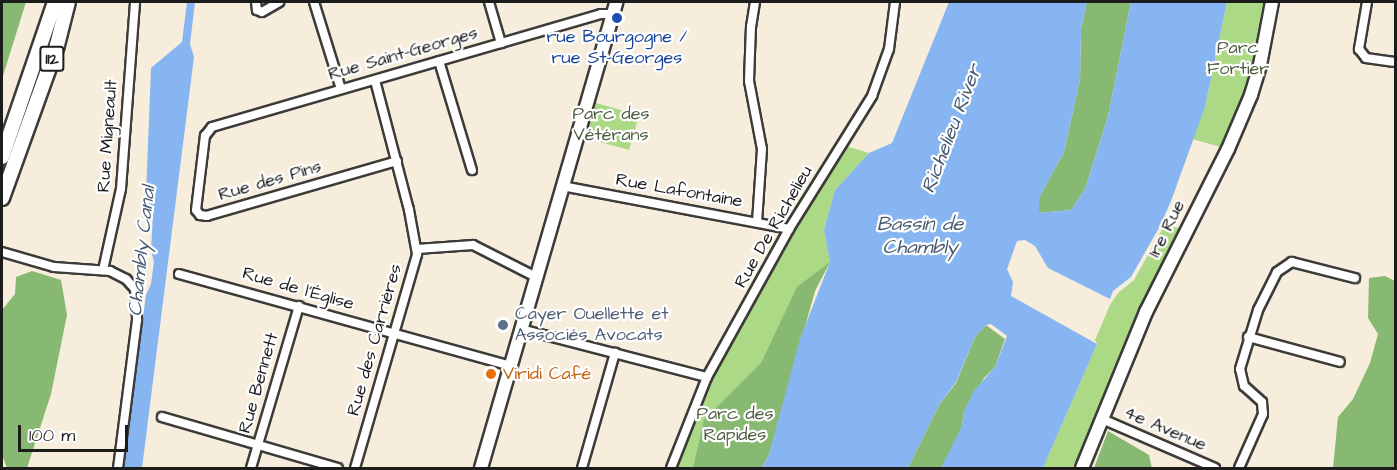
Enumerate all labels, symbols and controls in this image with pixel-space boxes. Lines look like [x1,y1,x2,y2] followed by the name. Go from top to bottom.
[610,11,624,25] marker: rue Bourgogne / rue St-Georges
[326,22,480,86] street label: Rue Saint-Georges
[547,27,687,70] place label: rue Bourgogne / rue St-Georges
[1207,38,1269,80] park label: Parc Fortier
[38,46,66,72] road number: 112
[917,62,987,196] water label: Richelieu River
[93,79,123,193] street label: Rue Migneault
[572,104,650,146] park label: Parc des Vétérans
[216,156,324,206] street label: Rue des Pins
[730,162,818,292] street label: Rue De Richelieu
[614,169,744,213] street label: Rue Lafontaine
[123,185,161,317] water label: Chambly Canal
[1144,197,1190,261] street label: 1re Rue
[877,212,963,259] water label: Bassin de Chambly
[343,262,407,418] street label: Rue des Carrières
[240,263,356,315] street label: Rue de l'Église
[515,304,669,346] place label: Cayer Ouellette et Associés Avocats
[496,318,510,332] marker: Cayer Ouellette et Associés Avocats
[234,330,284,436] street label: Rue Bennett
[503,363,591,385] place label: Viridi Café
[484,367,498,381] marker: Viridi Café
[1120,402,1210,456] street label: 4e Avenue
[696,404,774,446] park label: Parc des Rapides
[21,413,130,451] scale bar
[29,423,75,448] text: 100 m

